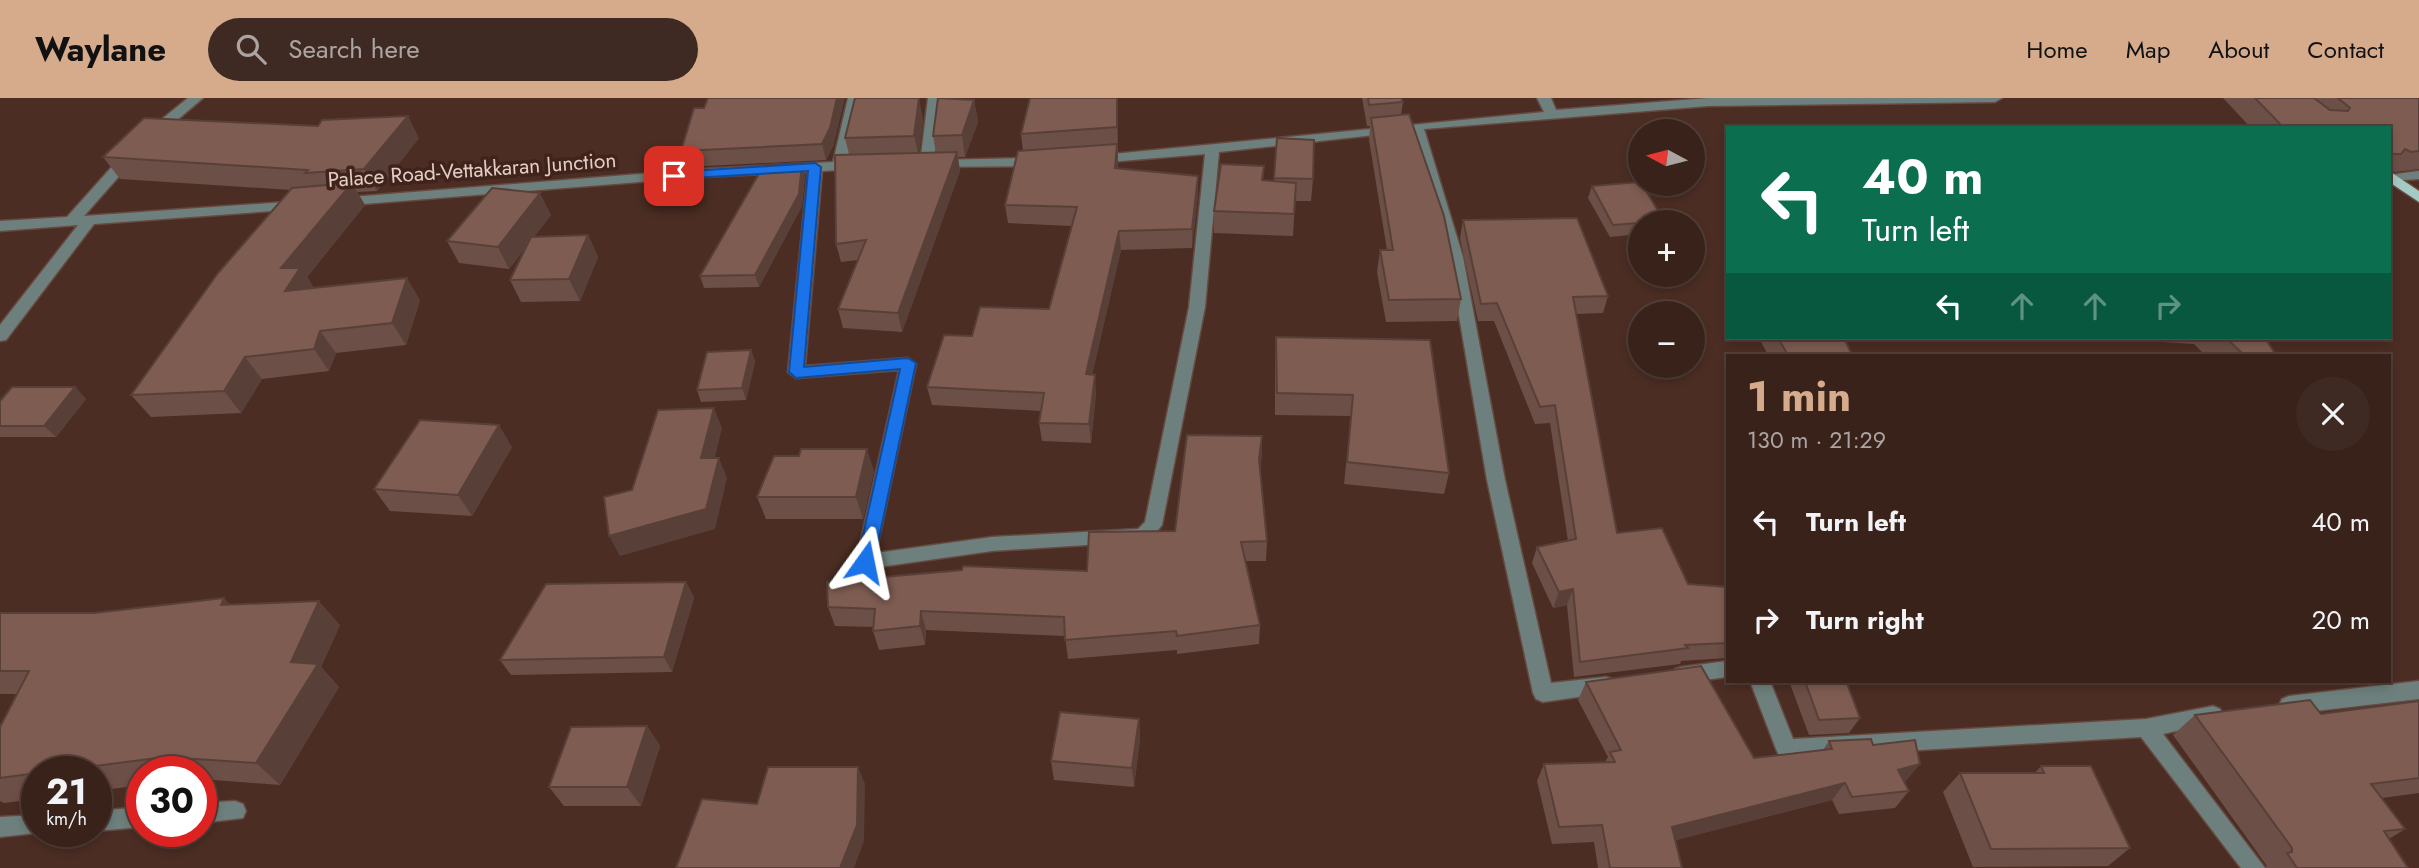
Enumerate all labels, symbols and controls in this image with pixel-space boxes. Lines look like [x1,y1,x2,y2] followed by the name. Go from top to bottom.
[208,18,698,81] search box
[35,26,166,73] text: Waylane
[232,30,270,68] icon: search
[288,30,420,68] text: Search here
[2026,32,2088,67] text: Home
[2126,32,2170,67] text: Map
[2208,32,2269,67] text: About
[2307,32,2384,67] text: Contact
[1628,119,1704,196] north arrow
[1628,119,1705,378] map controls
[1862,142,1984,212] text: 40 m
[327,145,617,195] street label: Palace Road-Vettakkaran Junction
[644,146,704,206] pin
[1747,154,1838,245] icon: left
[655,157,693,195] icon: arrive
[1862,207,1969,253] text: Turn left
[1628,210,1705,287] button: +
[1930,287,1968,325] icon: left
[2003,287,2041,325] icon: ahead
[2076,287,2114,325] icon: ahead
[2149,287,2187,325] icon: right
[1628,301,1705,378] button: −
[1747,366,1851,427] text: 1 min
[2296,377,2370,451] button: close
[1747,423,1886,457] text: 130 m · 21:29
[1747,503,1785,541] icon: left
[1806,503,1906,541] text: Turn left
[2311,503,2370,541] text: 40 m
[828,525,902,599] position arrow
[1747,601,1785,639] icon: right
[1806,601,1924,639] text: Turn right
[2312,601,2370,639] text: 20 m
[126,756,217,847] speed limit sign: 30
[46,767,87,817] text: 21
[46,806,87,832] text: km/h

